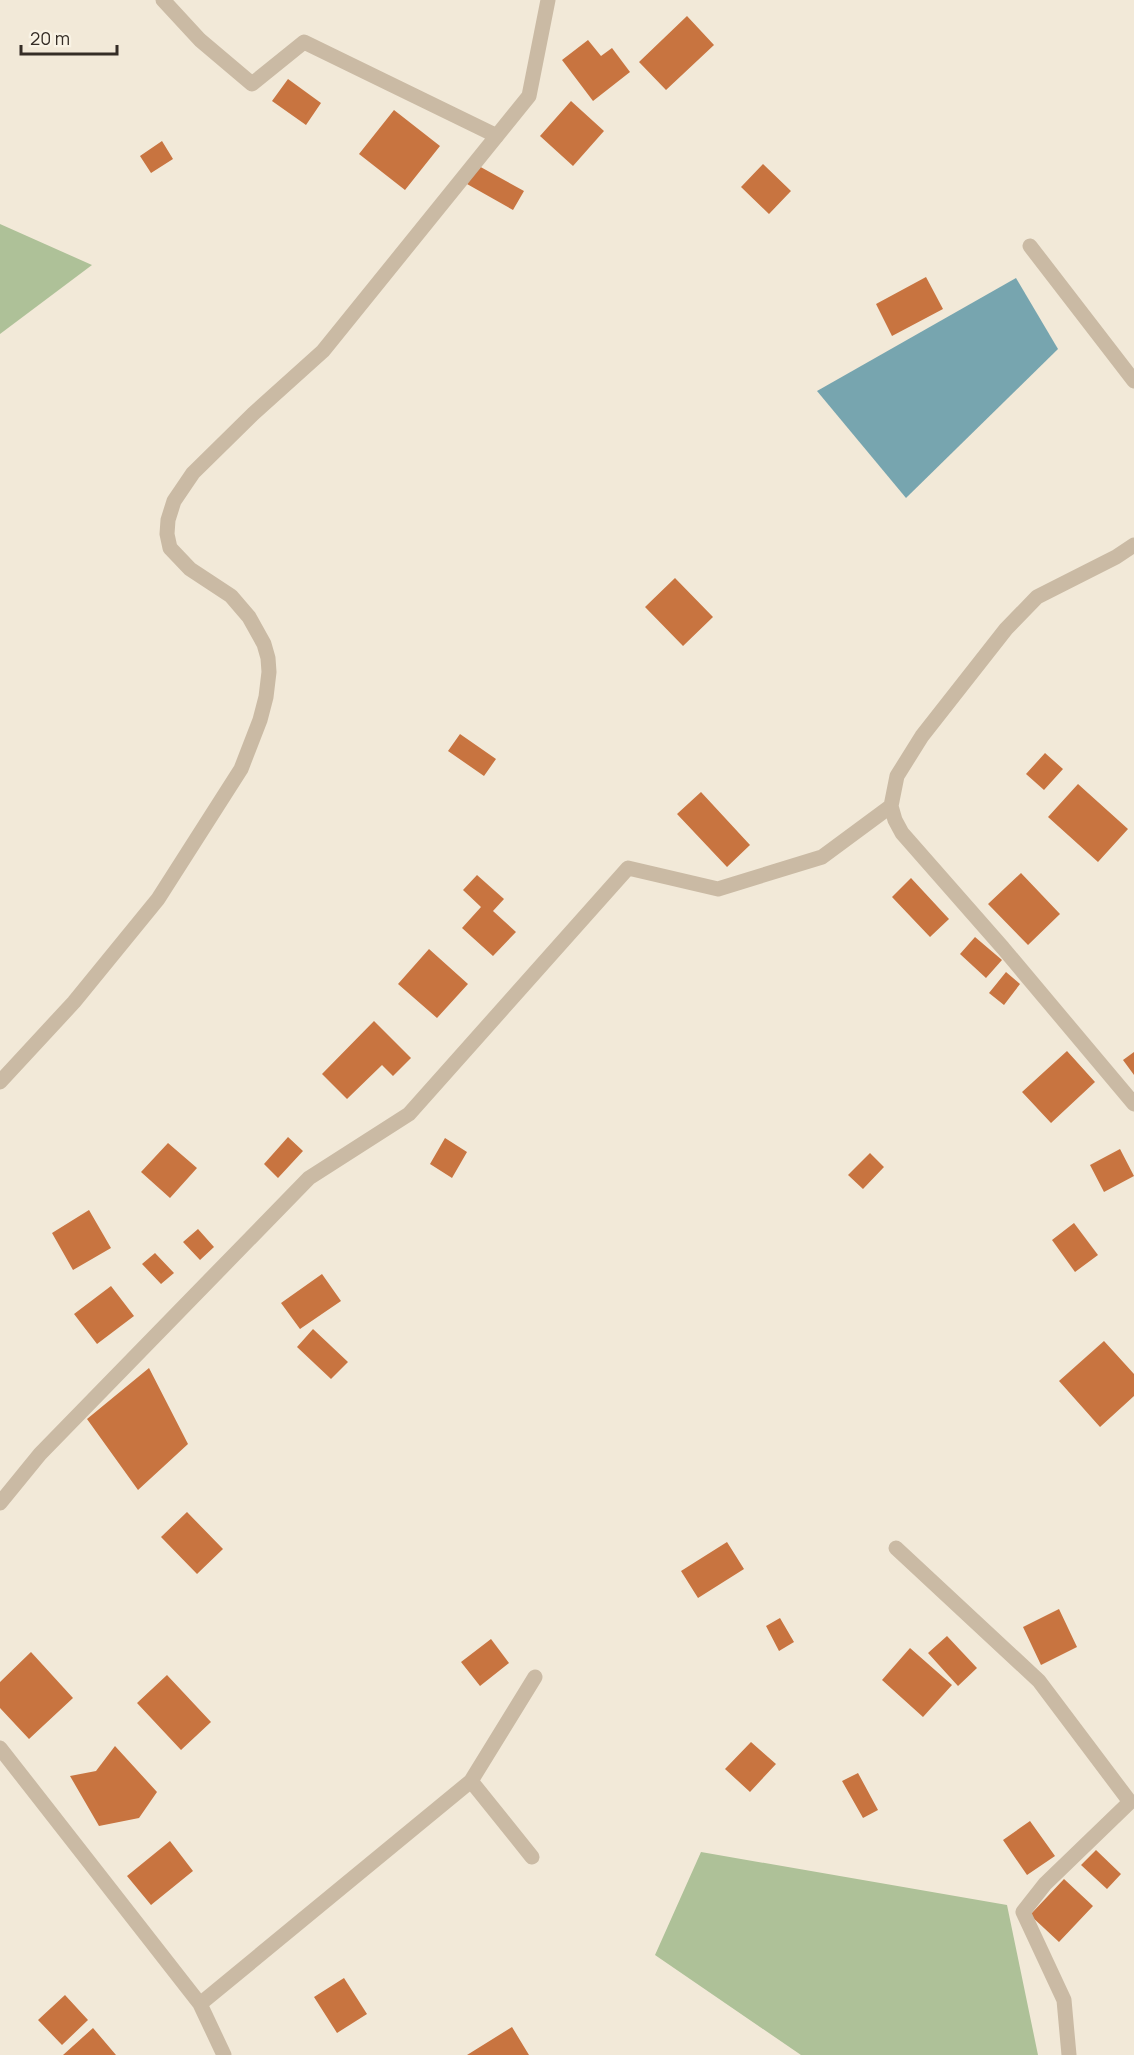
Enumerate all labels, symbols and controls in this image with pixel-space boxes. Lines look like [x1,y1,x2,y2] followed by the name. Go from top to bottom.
[21,18,117,56] scale bar
[30,26,70,50] text: 20 m

